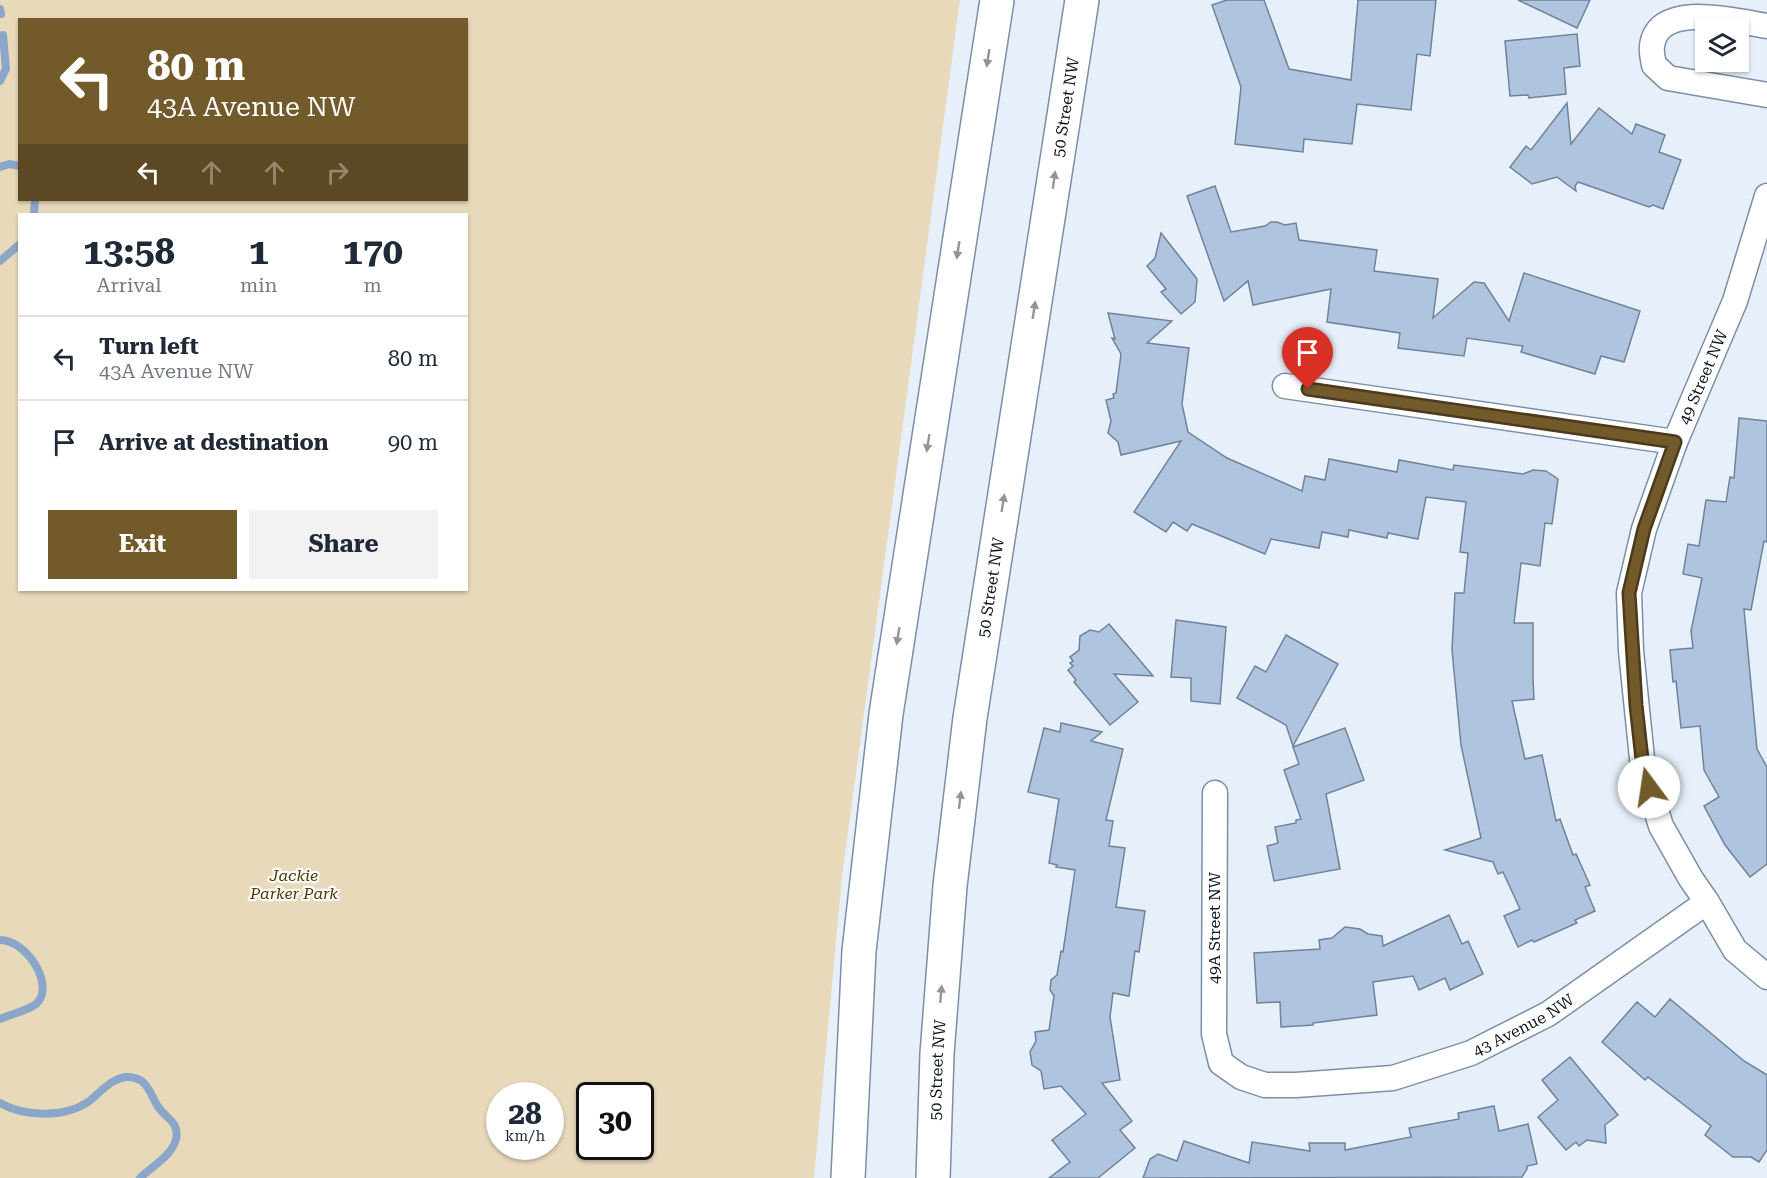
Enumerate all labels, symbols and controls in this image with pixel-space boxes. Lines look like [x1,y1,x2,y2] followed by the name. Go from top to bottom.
[1695,18,1749,72] map controls
[1695,18,1749,72] button: layers
[147,41,245,90] text: 80 m
[48,42,126,120] icon: left
[984,48,993,67] one-way arrow
[1049,55,1083,159] street label: 50 Street NW
[147,91,356,123] text: 43A Avenue NW
[132,156,165,189] icon: left
[195,156,228,189] icon: ahead
[258,156,291,189] icon: ahead
[321,156,354,189] icon: right
[1050,171,1059,190] one-way arrow
[83,231,175,273] text: 13:58
[249,231,269,273] text: 1
[343,231,403,273] text: 170
[954,241,963,260] one-way arrow
[96,273,161,297] text: Arrival
[240,273,277,297] text: min
[364,273,382,297] text: m
[1030,301,1039,320] one-way arrow
[1675,326,1732,427] street label: 49 Street NW
[1282,327,1333,389] pin
[99,334,199,359] text: Turn left
[1291,336,1324,369] icon: arrive
[48,342,81,375] icon: left
[388,346,438,371] text: 80 m
[99,359,253,383] text: 43A Avenue NW
[48,426,81,459] icon: arrive
[99,430,328,455] text: Arrive at destination
[388,430,438,455] text: 90 m
[924,434,933,453] one-way arrow
[999,493,1008,512] one-way arrow
[48,510,237,579] button: Exit
[249,510,438,579] button: Share
[974,535,1008,639] street label: 50 Street NW
[894,626,903,645] one-way arrow
[1617,755,1681,819] position arrow
[955,790,965,809] one-way arrow
[249,866,338,903] park label: Jackie Parker Park
[1205,871,1224,984] street label: 49A Street NW
[937,984,946,1003] one-way arrow
[1470,989,1578,1061] street label: 43 Avenue NW
[926,1018,950,1121] street label: 50 Street NW
[576,1082,654,1160] speed limit sign: 30
[508,1096,542,1131] text: 28
[505,1127,545,1145] text: km/h

